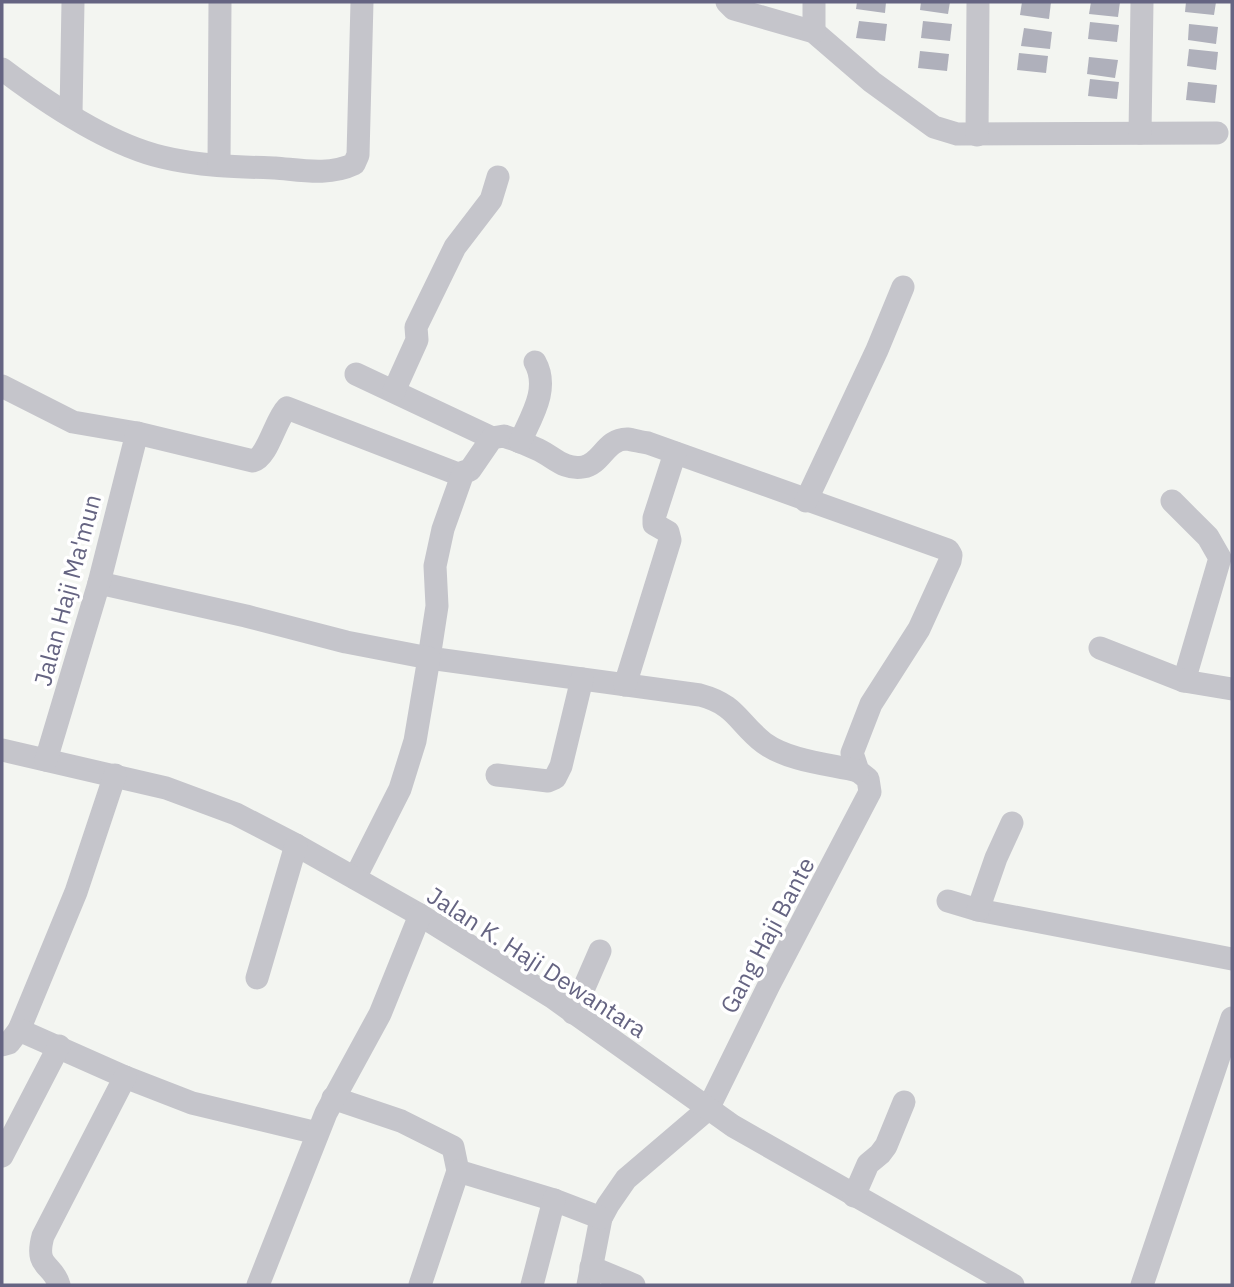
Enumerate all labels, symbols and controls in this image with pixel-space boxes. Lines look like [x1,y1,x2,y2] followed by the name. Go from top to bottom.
[26,491,108,689] street label: Jalan Haji Ma'mun
[712,851,822,1019] street label: Gang Haji Bante
[421,879,653,1045] street label: Jalan K. Haji Dewantara

